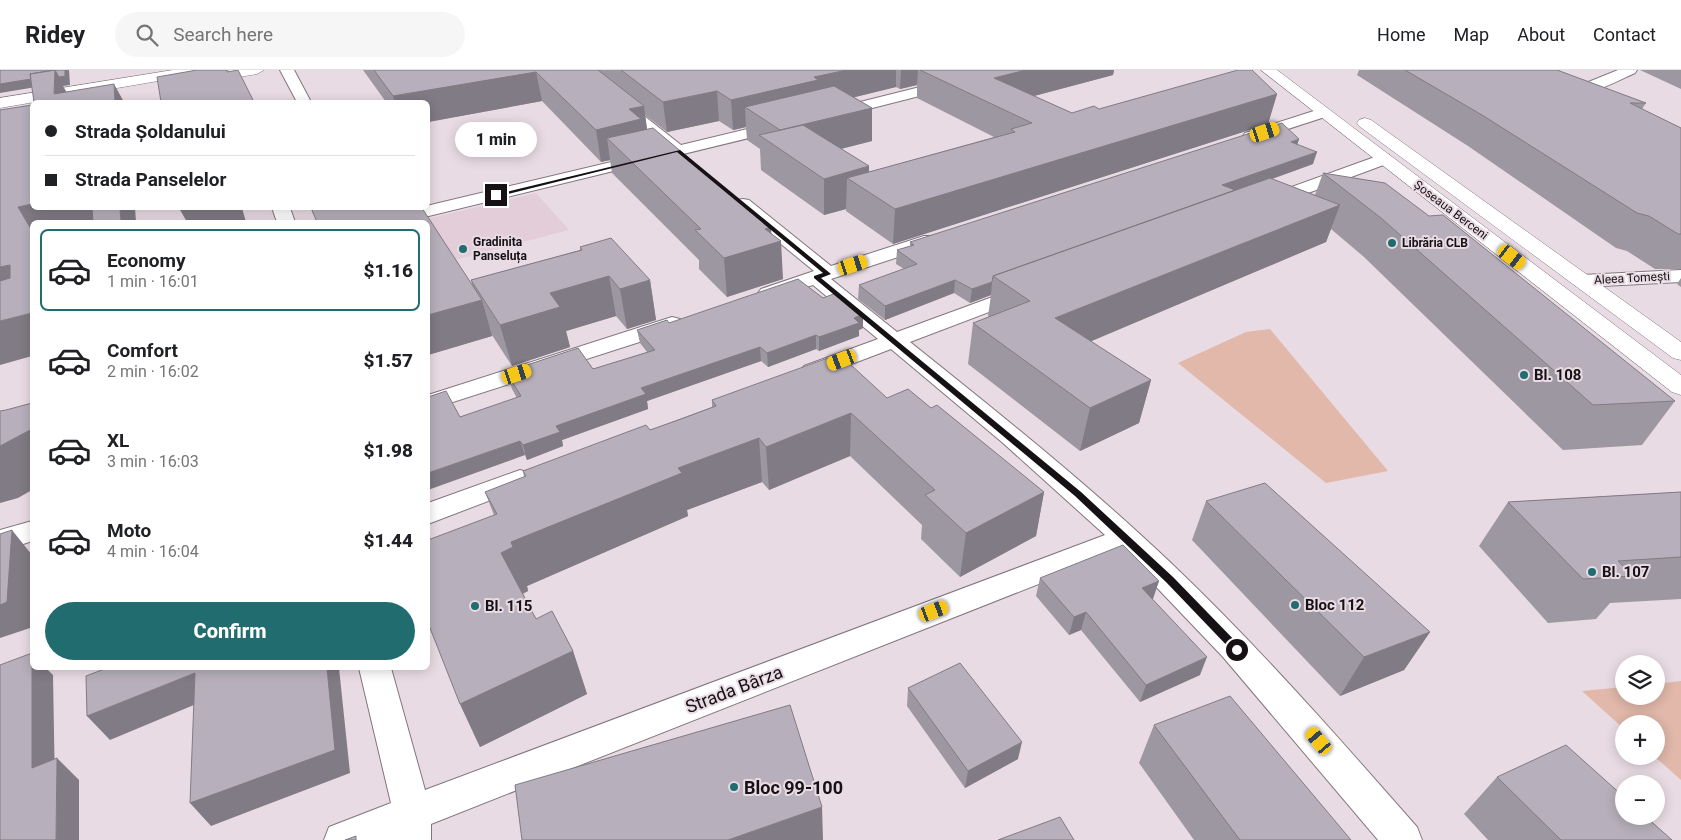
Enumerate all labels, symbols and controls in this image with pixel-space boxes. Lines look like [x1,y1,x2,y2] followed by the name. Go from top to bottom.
[115,12,465,57] search box
[25,21,85,49] text: Ridey
[133,21,161,49] icon: search
[173,23,273,46] text: Search here
[1377,24,1426,45] text: Home
[1454,24,1489,45] text: Map
[1517,24,1565,45] text: About
[1593,24,1656,45] text: Contact
[75,120,226,143] text: Strada Șoldanului
[1248,120,1281,144] car
[455,122,537,158] callout: 1 min
[476,130,516,149] text: 1 min
[75,168,227,191] text: Strada Panselelor
[1411,178,1491,243] street label: Șoseaua Berceni
[485,184,507,206] route end
[473,235,527,264] place label: Gradinita Panseluța
[1402,236,1468,250] place label: Librăria CLB
[1386,237,1398,249] marker: Librăria CLB
[1495,242,1528,272] car
[457,243,469,255] marker: Gradinita Panseluța
[47,248,92,293] icon: car
[107,249,186,272] text: Economy
[836,253,869,277] car
[364,259,413,282] text: $1.16
[1594,269,1670,288] street label: Aleea Tomești
[107,272,199,291] text: 1 min · 16:01
[47,338,92,383] icon: car
[107,339,178,362] text: Comfort
[825,348,858,372] car
[364,349,413,372] text: $1.57
[107,362,199,381] text: 2 min · 16:02
[500,362,533,386] car
[1534,366,1581,384] place label: Bl. 108
[1518,369,1530,381] marker: Bl. 108
[47,428,92,473] icon: car
[107,429,129,452] text: XL
[364,439,413,462] text: $1.98
[107,452,199,471] text: 3 min · 16:03
[47,518,92,563] icon: car
[107,519,151,542] text: Moto
[364,529,413,552] text: $1.44
[107,542,199,561] text: 4 min · 16:04
[1602,563,1649,581] place label: Bl. 107
[1586,566,1598,578] marker: Bl. 107
[1305,596,1365,614] place label: Bloc 112
[485,597,532,615] place label: Bl. 115
[917,599,950,623] car
[1289,599,1301,611] marker: Bloc 112
[469,600,481,612] marker: Bl. 115
[45,602,415,660] button: Confirm
[1226,639,1248,661] route start
[1615,655,1665,825] map controls
[1615,655,1665,705] button: layers
[682,661,786,717] street label: Strada Bârza
[1615,715,1665,765] button: +
[1303,725,1334,757] car
[1615,775,1665,825] button: −
[744,777,843,798] place label: Bloc 99-100
[728,781,740,793] marker: Bloc 99-100

